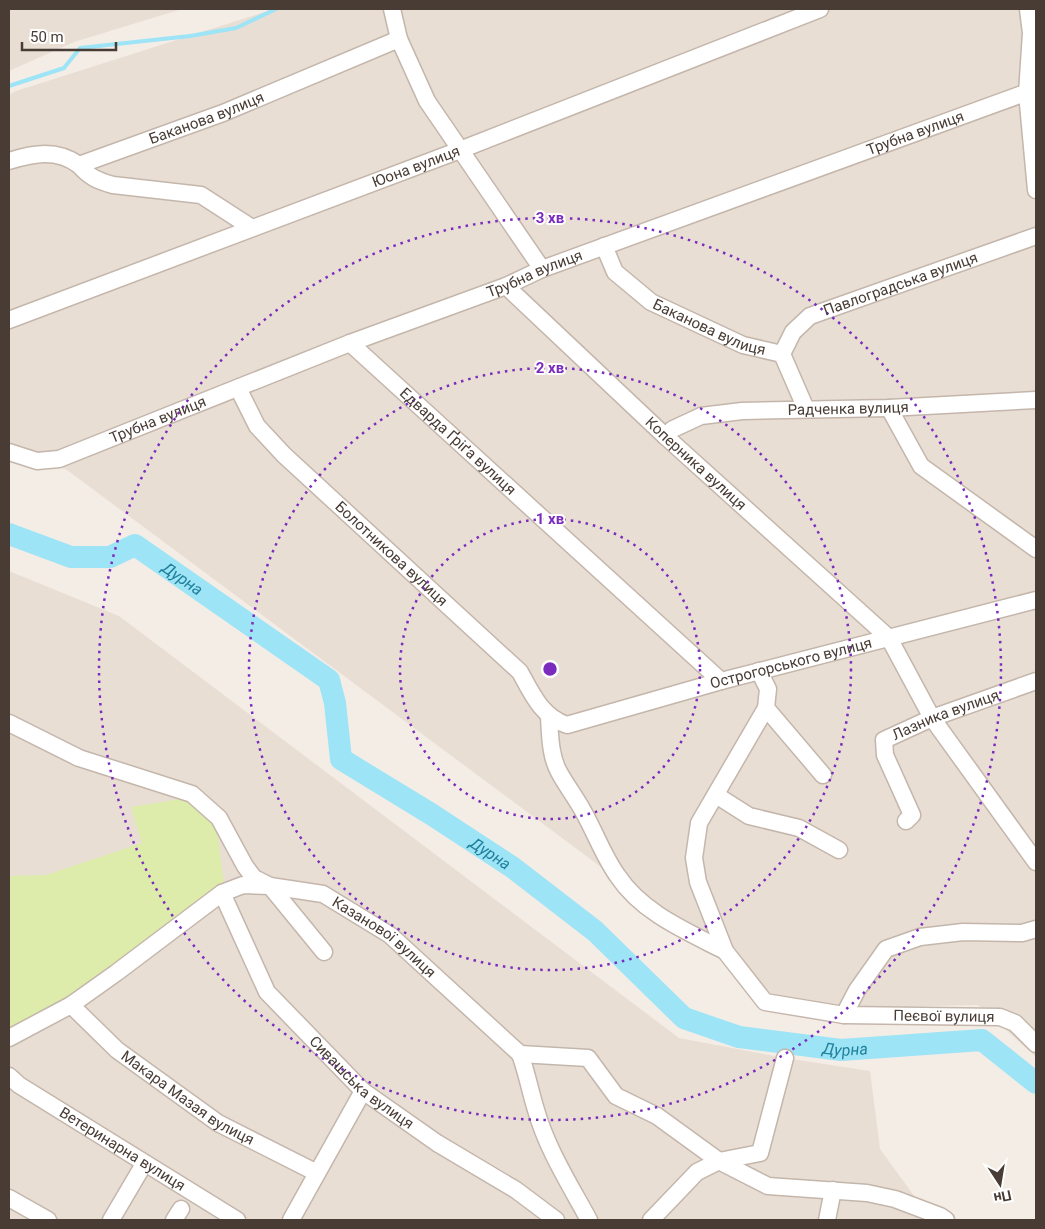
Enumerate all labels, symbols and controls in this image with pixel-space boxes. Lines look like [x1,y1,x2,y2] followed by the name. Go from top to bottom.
[22,20,116,52] scale bar
[30,28,64,46] text: 50 m
[147,88,267,148] street label: Баканова вулиця
[864,107,966,159] street label: Трубна вулиця
[370,142,462,191] street label: Юона вулиця
[536,209,564,227] text: 3 хв
[484,246,585,301] street label: Трубна вулиця
[821,248,980,320] street label: Павлоградська вулиця
[650,295,768,359] street label: Баканова вулиця
[536,359,564,377] text: 2 хв
[396,384,520,499] street label: Едварда Ґріґа вулиця
[107,392,209,447] street label: Трубна вулиця
[787,398,909,419] street label: Радченка вулиця
[642,413,750,514] street label: Коперника вулиця
[331,498,451,610] street label: Болотникова вулиця
[536,510,564,528] text: 1 хв
[158,557,206,599] water label: Дурна
[708,634,874,693] street label: Острогорського вулиця
[541,660,559,678] centre of rings
[889,686,1002,744] street label: Лазника вулиця
[465,833,514,874] water label: Дурна
[329,893,440,981] street label: Казанової вулиця
[893,1007,995,1026] street label: Пеєвої вулиця
[306,1032,417,1133] street label: Сивашська вулиця
[820,1039,868,1060] water label: Дурна
[118,1047,257,1149] street label: Макара Мазая вулиця
[56,1103,189,1195] street label: Ветеринарна вулиця
[975,1159,1025,1209] north arrow
[992,1187,1013,1206] text: Пн

